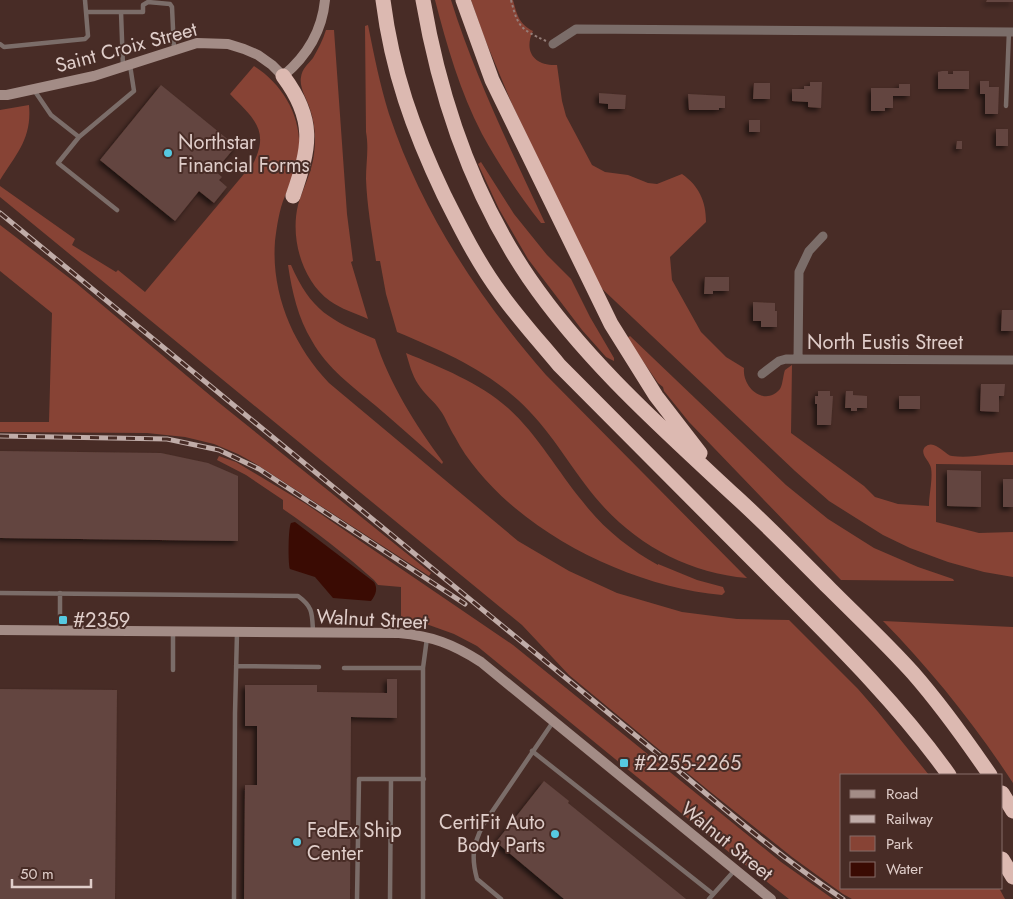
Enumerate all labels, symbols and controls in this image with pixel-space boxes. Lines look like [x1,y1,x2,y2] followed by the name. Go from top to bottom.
[52,15,200,80] street label: Saint Croix Street
[178,128,310,180] place label: Northstar Financial Forms
[162,147,174,159] marker: Northstar Financial Forms
[807,328,963,357] street label: North Eustis Street
[316,602,429,637] street label: Walnut Street
[73,606,130,635] place label: #2359
[57,614,69,626] marker: #2359
[634,749,741,778] place label: #2255-2265
[618,757,630,769] marker: #2255-2265
[840,774,1003,889] legend
[886,783,918,805] text: Road
[674,795,779,888] street label: Walnut Street
[439,808,545,860] place label: CertiFit Auto Body Parts
[886,808,933,830] text: Railway
[307,816,402,868] place label: FedEx Ship Center
[549,828,561,840] marker: CertiFit Auto Body Parts
[886,833,913,855] text: Park
[291,836,303,848] marker: FedEx Ship Center
[12,856,91,888] scale bar
[886,858,924,880] text: Water
[20,863,54,885] text: 50 m

